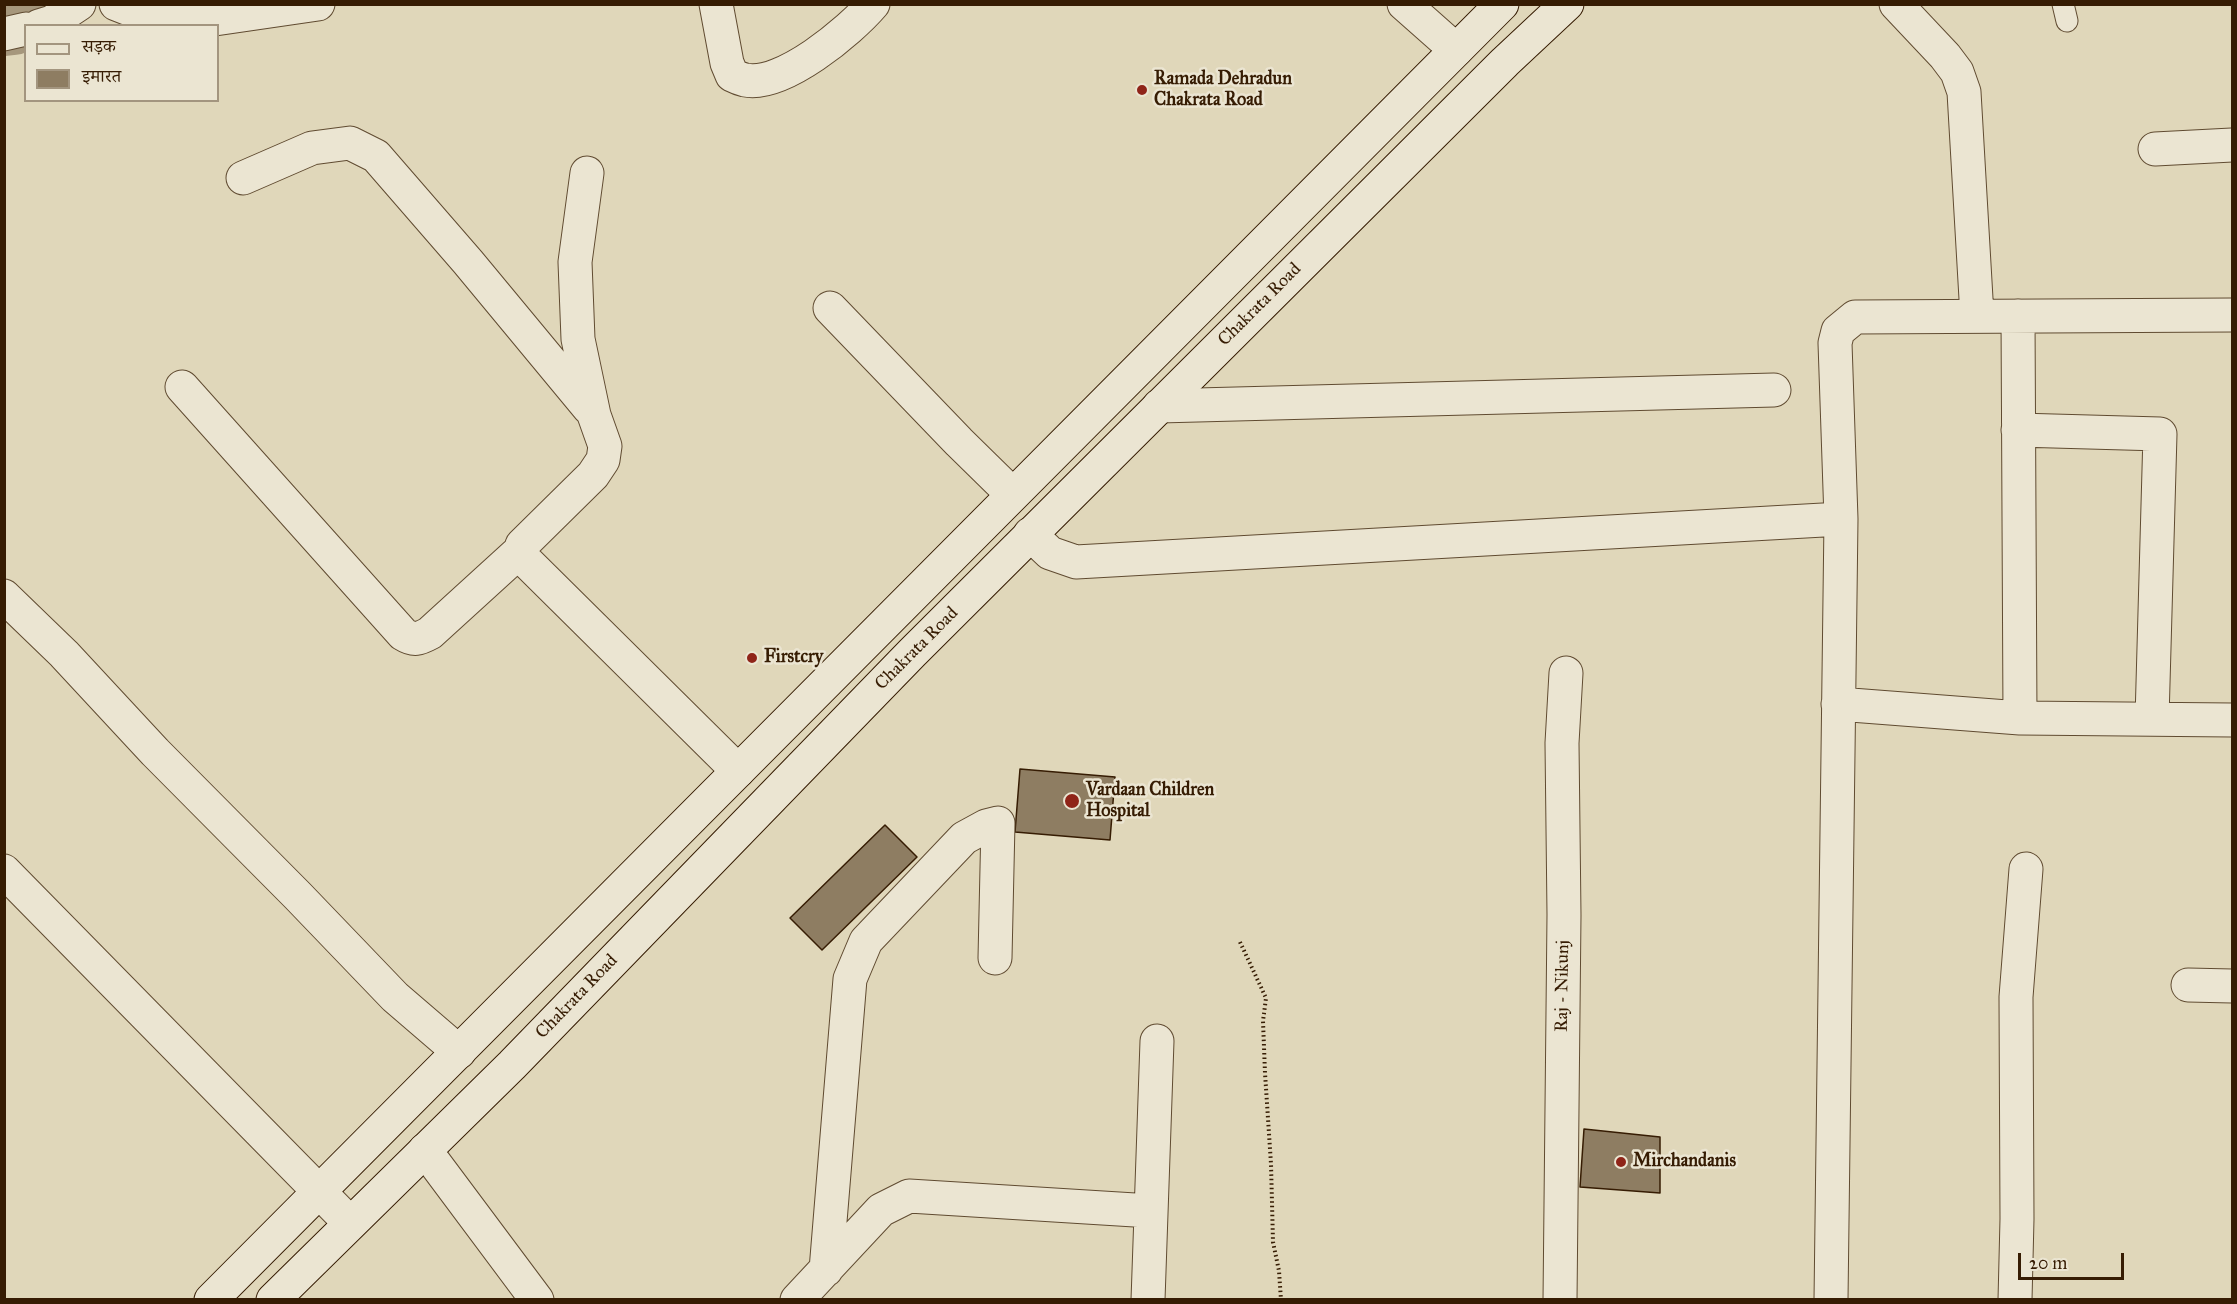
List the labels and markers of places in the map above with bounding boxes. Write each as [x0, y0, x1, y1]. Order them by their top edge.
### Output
place label: Ramada Dehradun Chakrata Road [1154, 69, 1292, 112]
marker: Ramada Dehradun Chakrata Road [1135, 83, 1149, 97]
place label: Firstcry [764, 647, 823, 669]
marker: Firstcry [745, 651, 759, 665]
place label: Vardaan Children Hospital [1086, 780, 1214, 822]
marker: Vardaan Children Hospital [1063, 792, 1081, 810]
place label: Mirchandanis [1633, 1151, 1736, 1173]
marker: Mirchandanis [1614, 1155, 1628, 1169]

